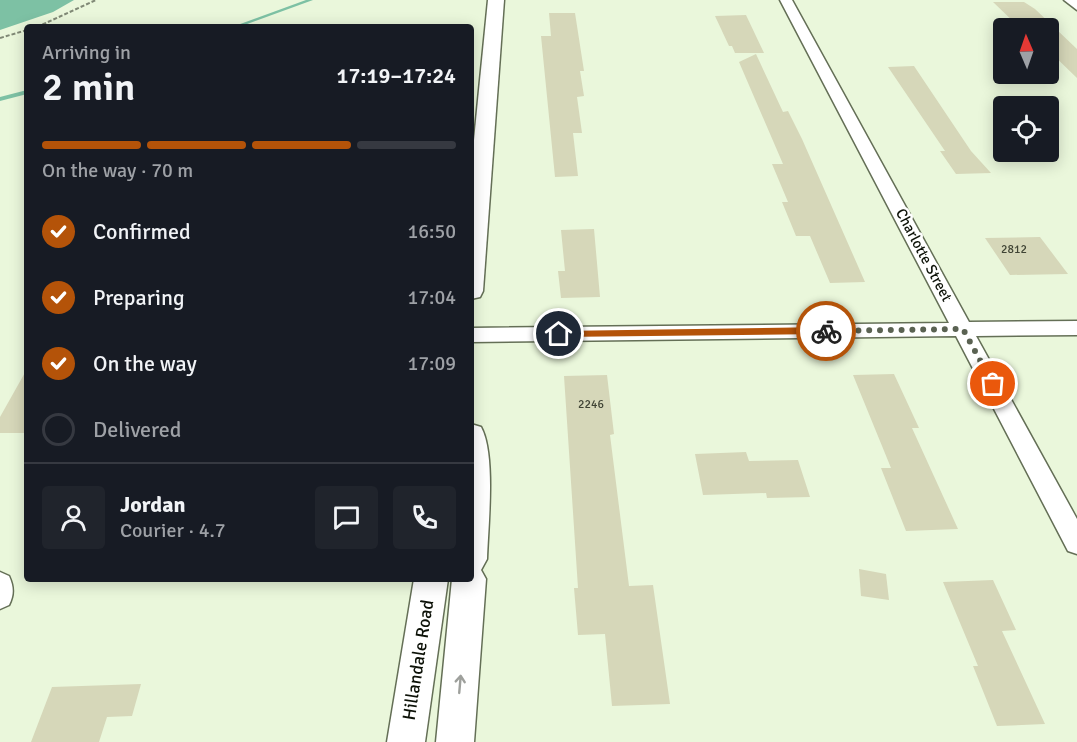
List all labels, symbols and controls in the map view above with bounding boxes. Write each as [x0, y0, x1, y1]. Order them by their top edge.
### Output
north arrow [993, 18, 1059, 84]
map controls [993, 18, 1059, 162]
text: Arriving in [42, 40, 131, 65]
text: 17:19–17:24 [337, 62, 456, 89]
text: 2 min [42, 63, 135, 111]
button: locate [993, 96, 1059, 162]
text: On the way · 70 m [42, 158, 193, 183]
street label: Charlotte Street [892, 206, 956, 304]
icon: check [42, 215, 75, 248]
text: Confirmed [93, 218, 191, 245]
text: 16:50 [407, 219, 456, 244]
house number: 2812 [1001, 242, 1027, 257]
icon: check [42, 281, 75, 314]
text: Preparing [93, 284, 185, 311]
text: 17:04 [407, 285, 456, 310]
courier [796, 301, 856, 361]
pin [533, 308, 584, 359]
icon: bike [810, 315, 843, 348]
icon: home [542, 317, 575, 350]
icon: check [42, 347, 75, 380]
text: On the way [93, 350, 197, 377]
text: 17:09 [407, 351, 456, 376]
pin [967, 358, 1018, 409]
icon: bag [976, 367, 1009, 400]
house number: 2246 [578, 397, 604, 412]
text: Delivered [93, 416, 181, 443]
button: person [42, 486, 105, 549]
button: chat [315, 486, 378, 549]
button: phone [393, 486, 456, 549]
text: Jordan [120, 491, 186, 518]
text: Courier · 4.7 [120, 518, 226, 543]
street label: Hillandale Road [398, 598, 438, 722]
one-way arrow [455, 674, 466, 694]

